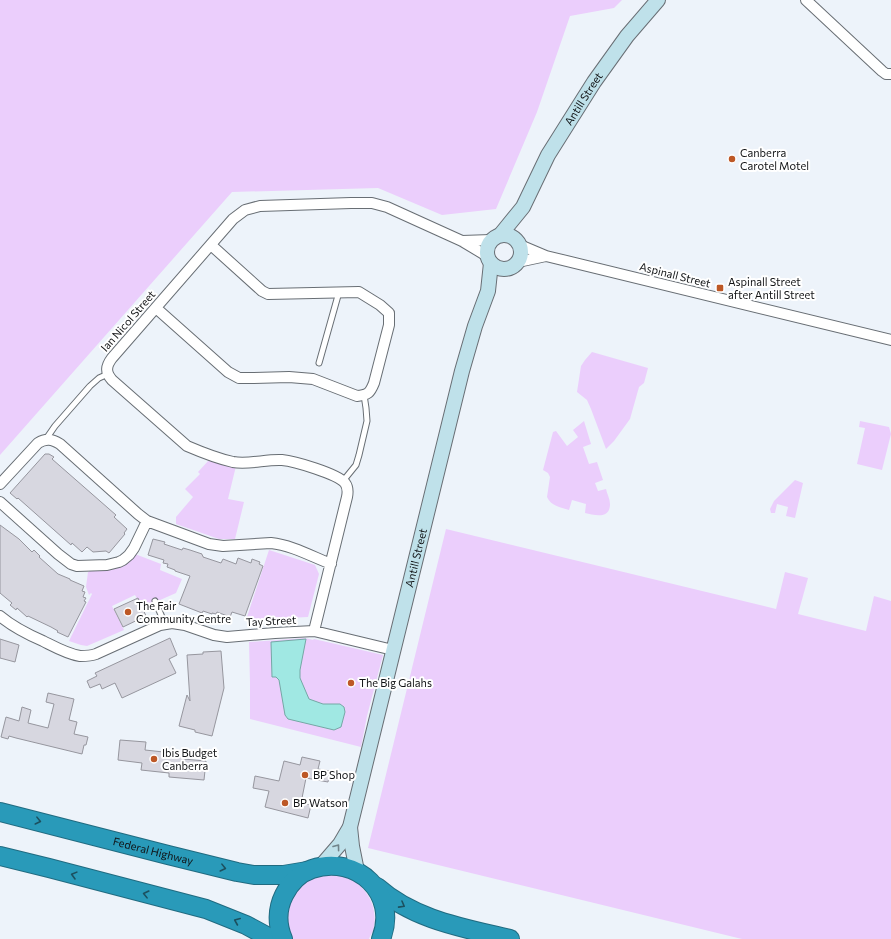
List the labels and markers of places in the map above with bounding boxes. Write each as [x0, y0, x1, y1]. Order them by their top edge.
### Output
place label: Canberra Carotel Motel [740, 146, 809, 172]
marker: Canberra Carotel Motel [727, 154, 737, 164]
place label: Aspinall Street after Antill Street [728, 275, 815, 301]
marker: Aspinall Street after Antill Street [715, 283, 725, 293]
place label: The Fair Community Centre [136, 599, 231, 625]
marker: The Fair Community Centre [123, 607, 133, 617]
place label: The Big Galahs [359, 676, 432, 689]
marker: The Big Galahs [346, 678, 356, 688]
place label: Ibis Budget Canberra [162, 746, 218, 772]
marker: Ibis Budget Canberra [149, 754, 159, 764]
place label: BP Shop [313, 768, 355, 781]
marker: BP Shop [300, 770, 310, 780]
place label: BP Watson [293, 796, 348, 809]
marker: BP Watson [280, 798, 290, 808]

